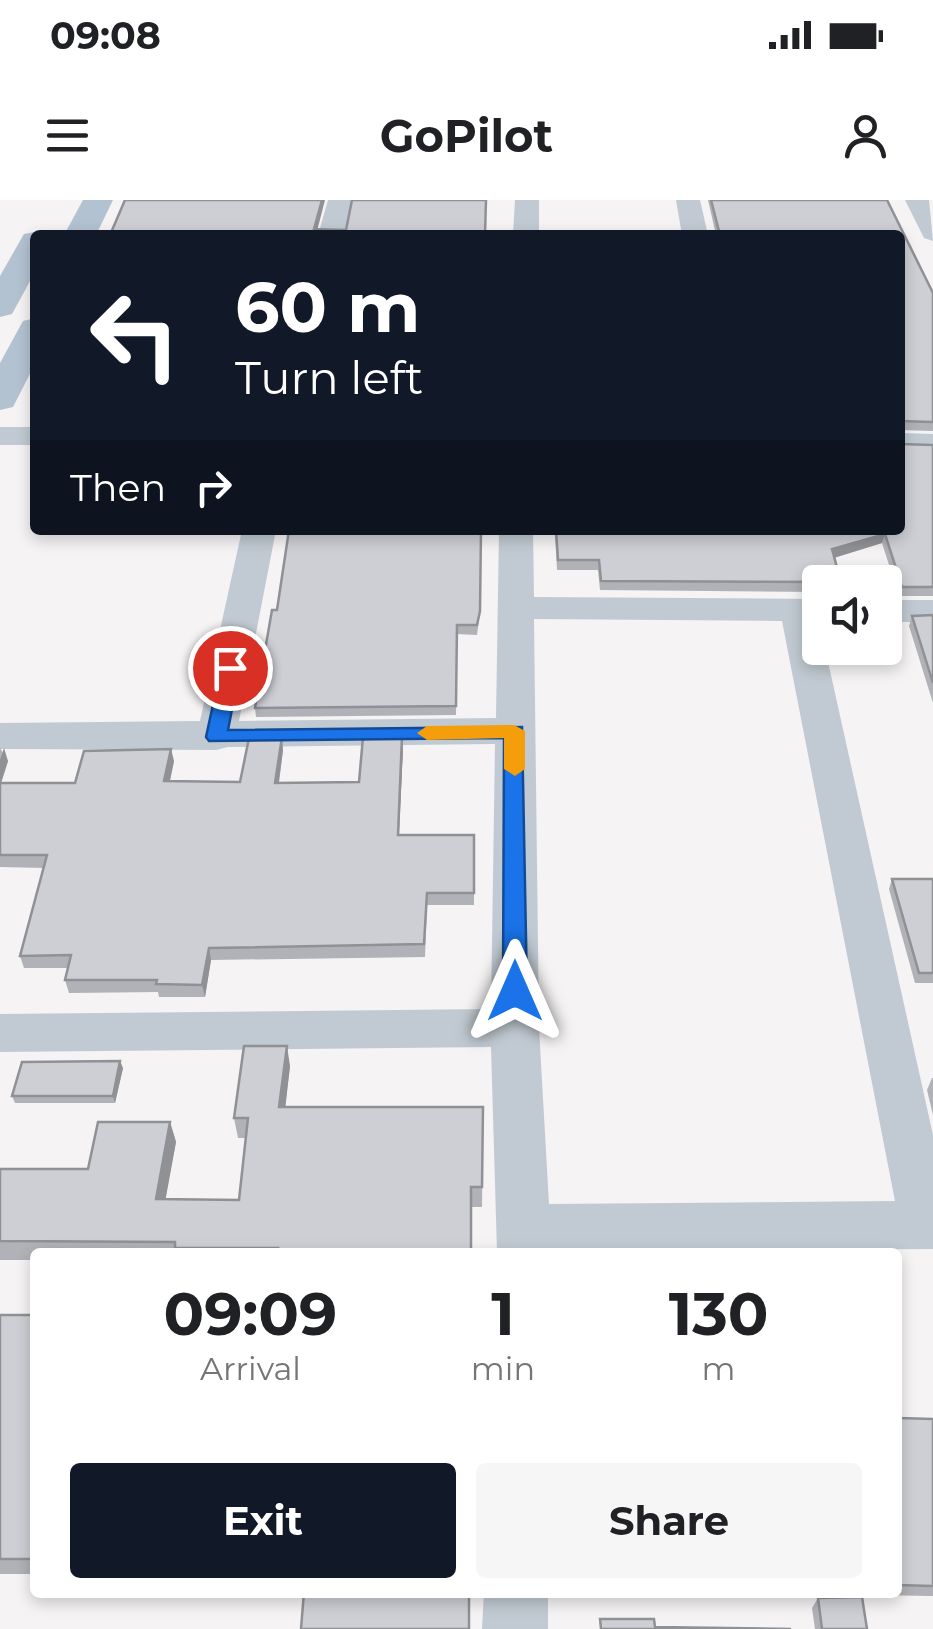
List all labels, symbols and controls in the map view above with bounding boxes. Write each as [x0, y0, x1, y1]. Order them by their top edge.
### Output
text: 09:08 [50, 12, 161, 59]
icon: menu [40, 108, 95, 163]
text: GoPilot [380, 108, 553, 163]
icon: person [838, 108, 893, 163]
text: 60 m [235, 264, 420, 350]
icon: left [70, 270, 200, 400]
text: Turn left [235, 350, 423, 405]
icon: right [186, 460, 241, 515]
text: Then [70, 464, 166, 511]
map controls [802, 565, 902, 665]
button: sound [802, 565, 902, 665]
pin [188, 626, 273, 711]
icon: arrive [203, 641, 258, 696]
position arrow [463, 939, 567, 1043]
text: 09:09 [164, 1277, 337, 1350]
text: 1 [491, 1277, 515, 1350]
text: 130 [669, 1277, 768, 1350]
text: Arrival [200, 1349, 301, 1388]
text: min [471, 1349, 535, 1388]
text: m [702, 1349, 735, 1388]
button: Exit [70, 1463, 456, 1578]
button: Share [476, 1463, 862, 1578]

